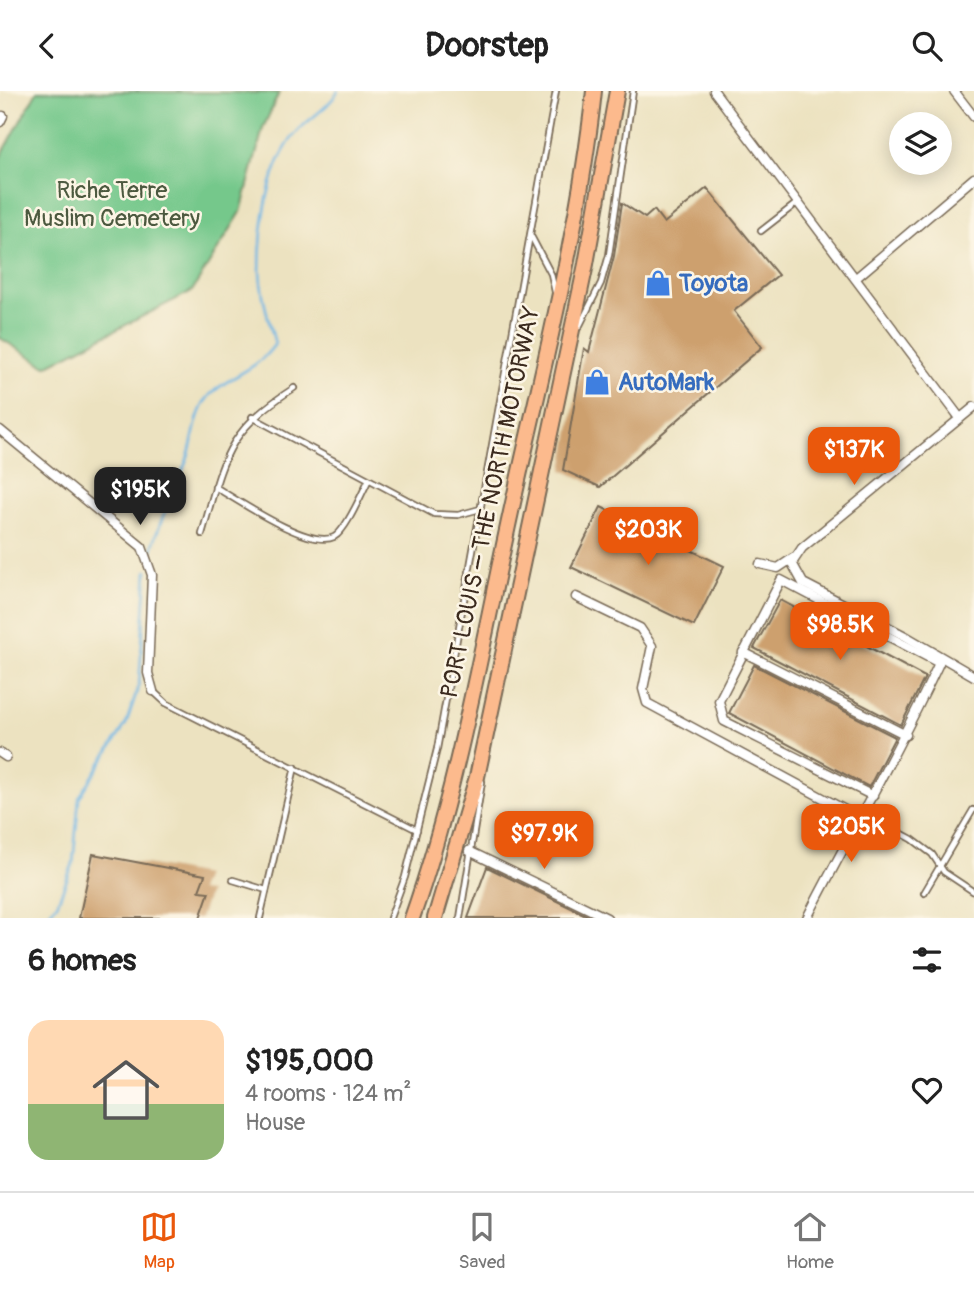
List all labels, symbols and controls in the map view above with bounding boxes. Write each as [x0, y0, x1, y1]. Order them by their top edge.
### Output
text: Doorstep [425, 26, 549, 66]
icon: back [28, 27, 66, 65]
icon: search [908, 27, 946, 65]
map controls [889, 112, 952, 175]
button: layers [889, 112, 952, 175]
park label: Riche Terre Muslim Cemetery [24, 176, 200, 233]
shop icon: Toyota [643, 268, 673, 298]
place label: Toyota [678, 269, 748, 298]
street label: PORT LOUIS – THE NORTH MOTORWAY [435, 304, 546, 701]
shop icon: AutoMark [582, 367, 612, 397]
place label: AutoMark [618, 368, 715, 397]
pin: $137K [805, 427, 903, 487]
text: $137K [824, 435, 884, 464]
pin: $195K [91, 467, 189, 527]
text: $195K [110, 475, 170, 504]
pin: $203K [599, 507, 697, 567]
text: $203K [614, 515, 682, 544]
pin: $98.5K [783, 603, 897, 662]
text: $98.5K [806, 610, 874, 639]
pin: $205K [802, 805, 900, 864]
pin: $97.9K [487, 811, 601, 871]
text: $205K [817, 812, 885, 841]
text: $97.9K [510, 819, 578, 848]
icon: filters [908, 941, 946, 979]
text: 6 homes [28, 942, 136, 979]
text: $195,000 [245, 1042, 374, 1079]
icon: home [84, 1048, 168, 1132]
icon: heart [908, 1071, 946, 1109]
text: 4 rooms · 124 m² [245, 1079, 411, 1108]
text: House [245, 1108, 305, 1137]
tab: Map [140, 1208, 178, 1274]
tab: Saved [458, 1208, 506, 1274]
tab: Home [786, 1208, 834, 1274]

